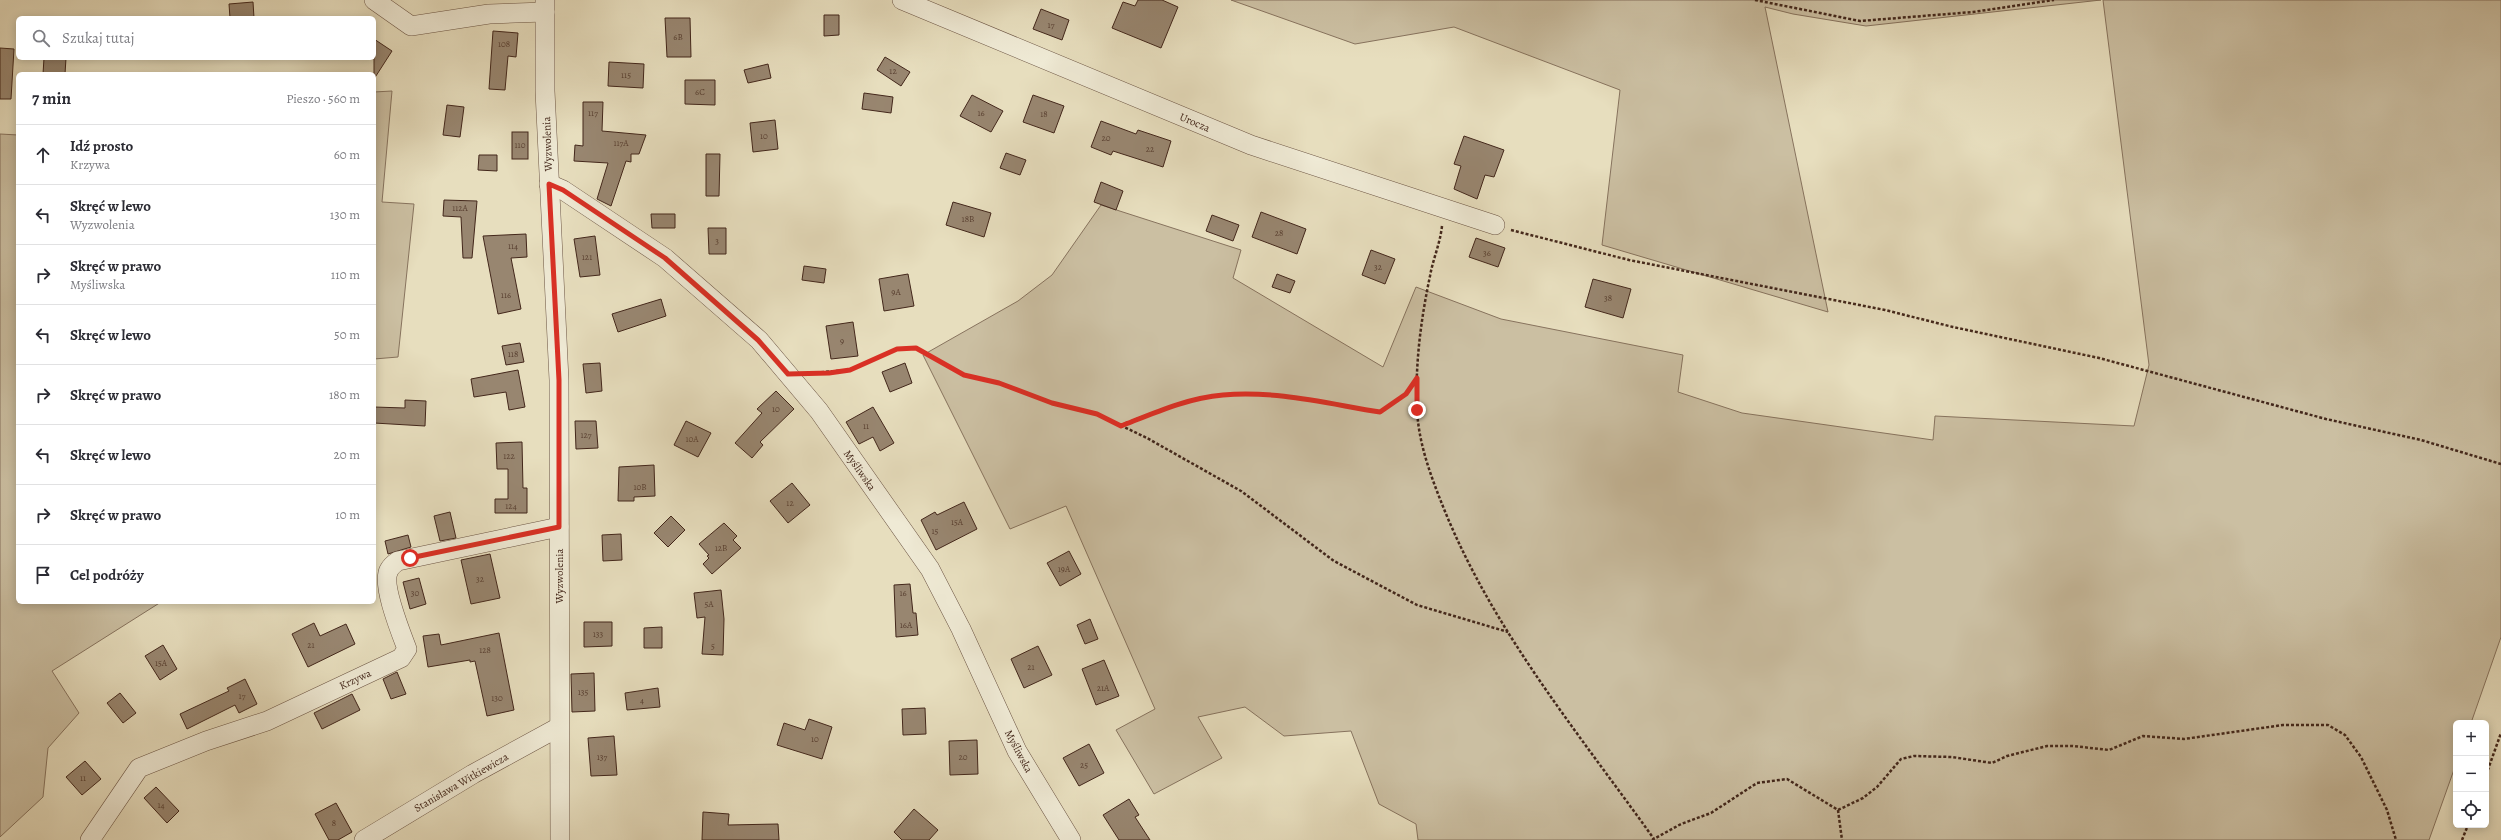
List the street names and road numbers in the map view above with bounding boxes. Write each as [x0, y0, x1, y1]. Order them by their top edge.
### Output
street label: Urocza [1177, 109, 1213, 136]
street label: Wyzwolenia [539, 115, 556, 173]
street label: Myśliwska [840, 447, 880, 494]
street label: Wyzwolenia [552, 548, 567, 604]
street label: Krzywa [337, 665, 374, 693]
street label: Myśliwska [1001, 727, 1037, 776]
street label: Stanisława Witkiewicza [411, 749, 512, 816]

